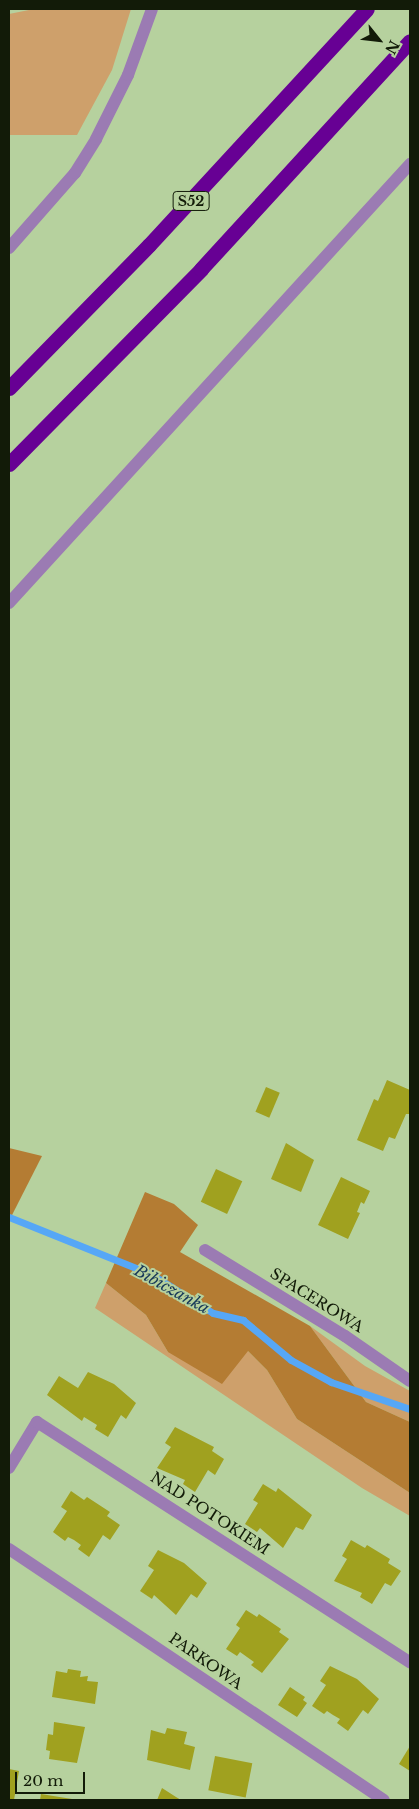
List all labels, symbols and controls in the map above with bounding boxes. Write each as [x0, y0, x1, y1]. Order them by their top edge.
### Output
north arrow [354, 15, 404, 65]
text: N [381, 37, 403, 57]
road number: S52 [172, 190, 210, 212]
water label: Bibiczanka [131, 1261, 213, 1317]
street label: SPACEROWA [267, 1264, 367, 1336]
street label: NAD POTOKIEM [147, 1468, 273, 1558]
street label: PARKOWA [166, 1629, 246, 1693]
scale bar [18, 1762, 88, 1794]
text: 20 m [23, 1771, 63, 1790]

